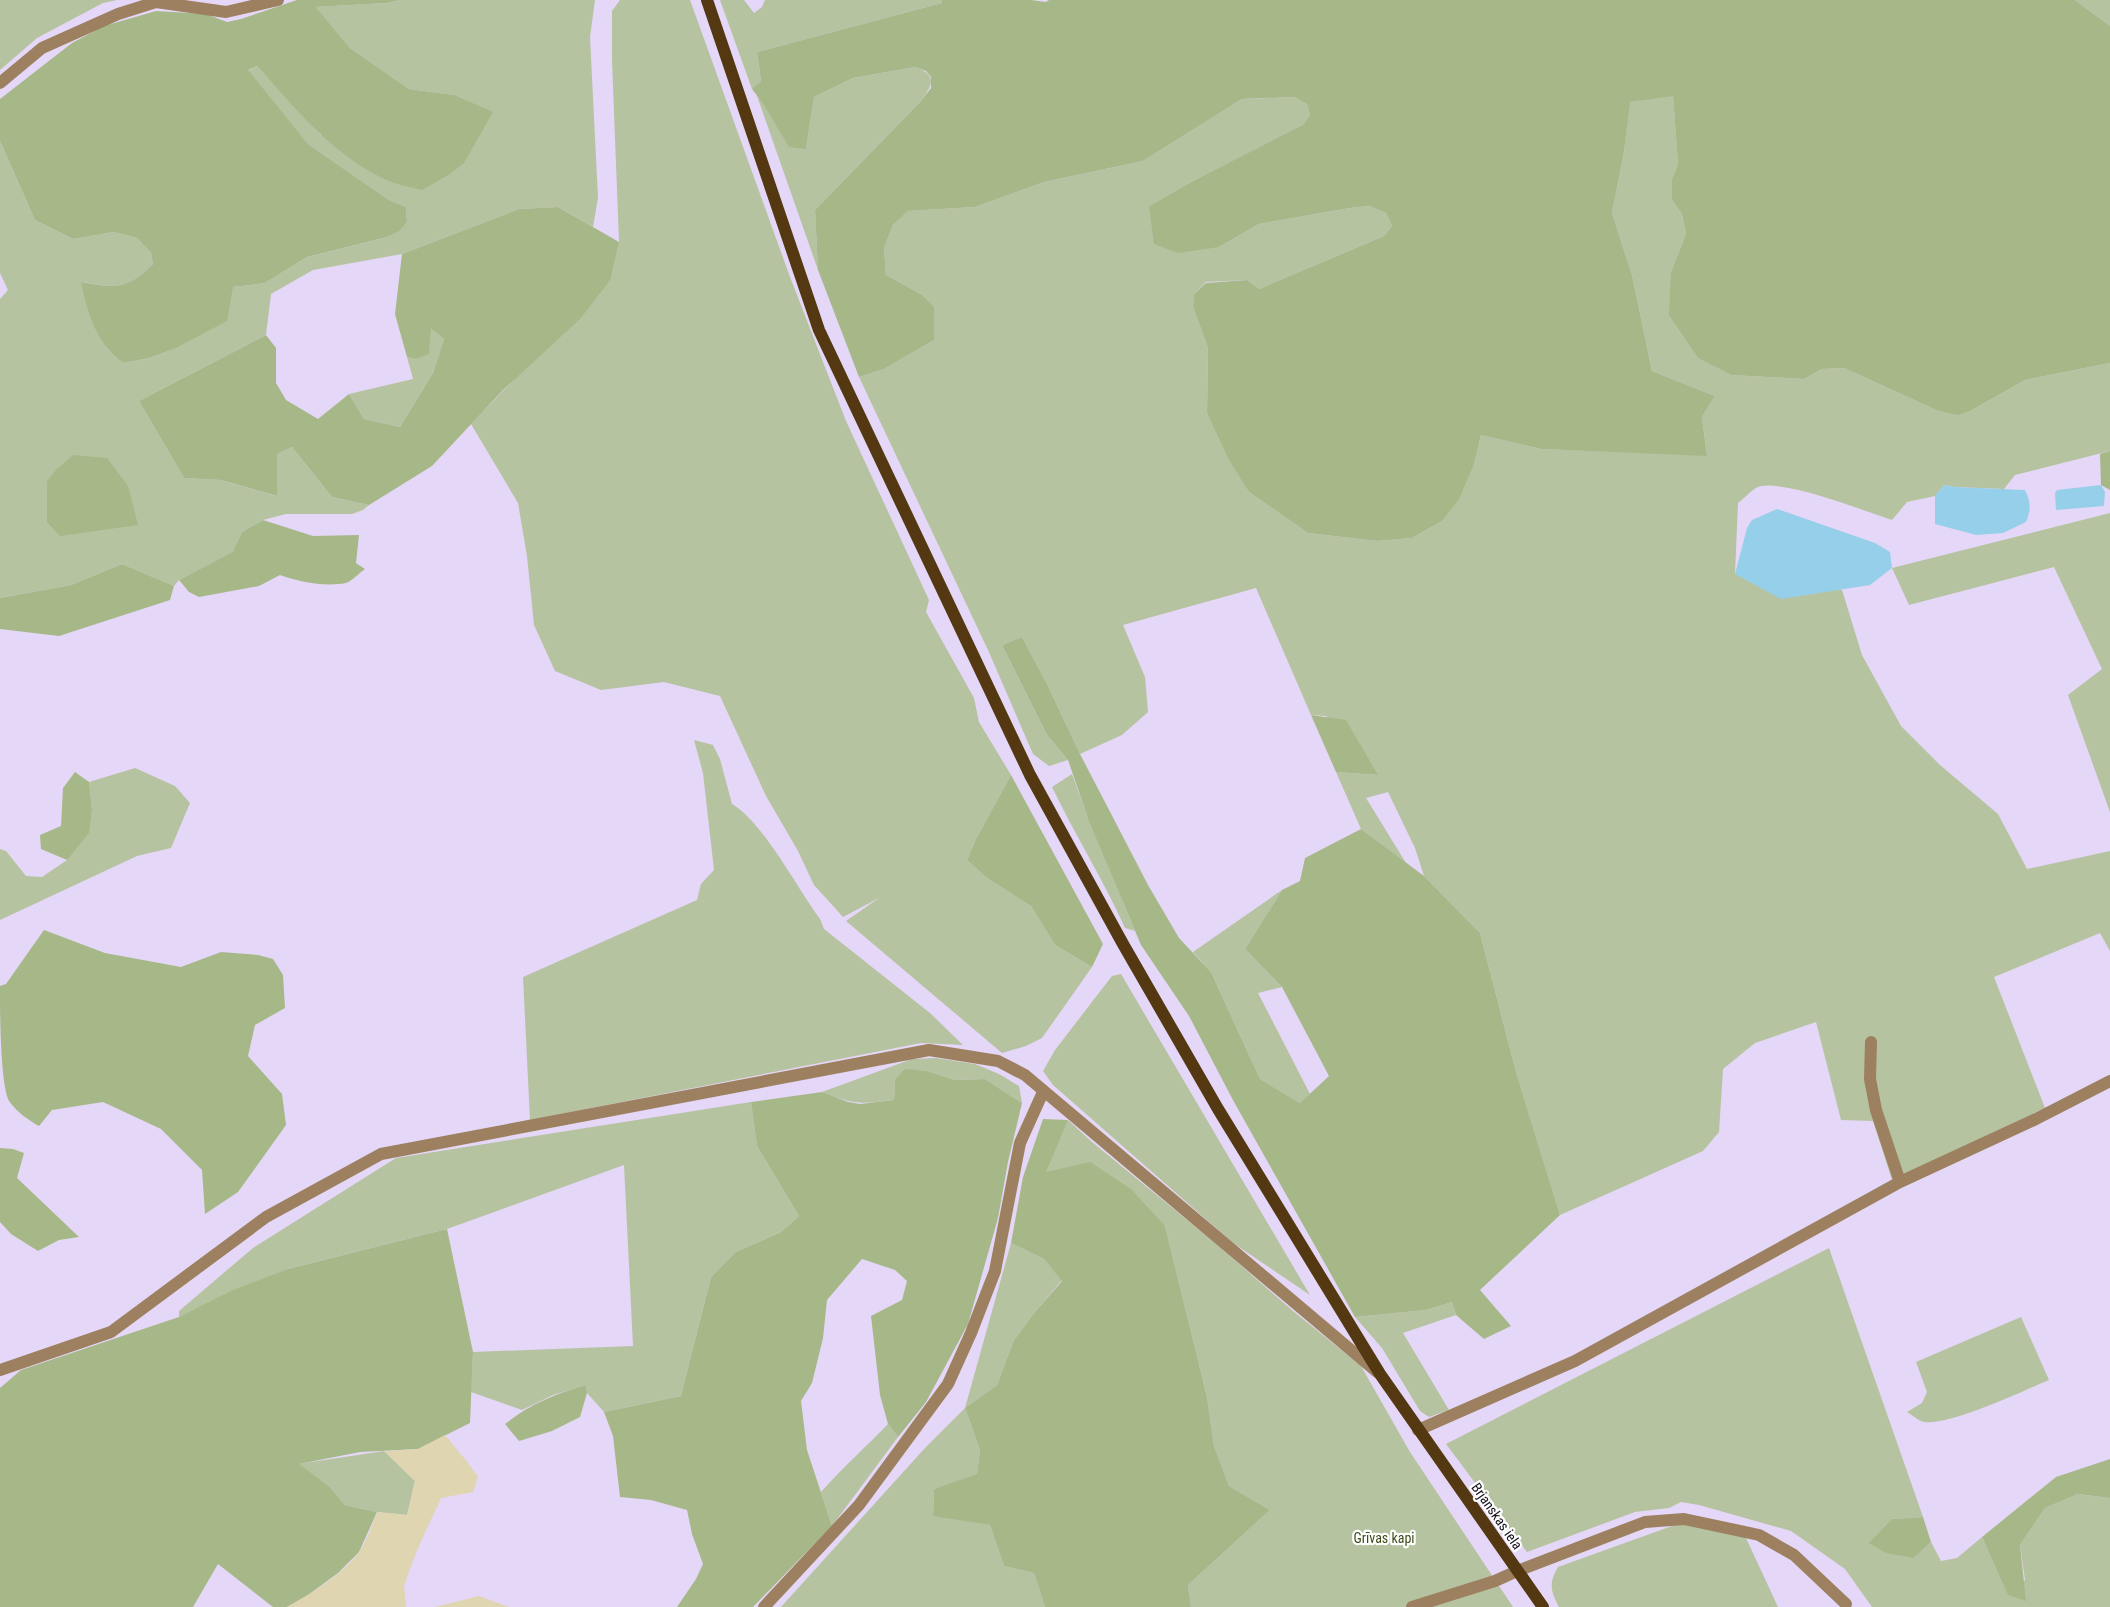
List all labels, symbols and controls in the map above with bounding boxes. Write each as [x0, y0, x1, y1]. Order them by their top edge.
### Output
street label: Brjanskas iela [1468, 1480, 1526, 1552]
park label: Grīvas kapi [1353, 1530, 1415, 1546]

